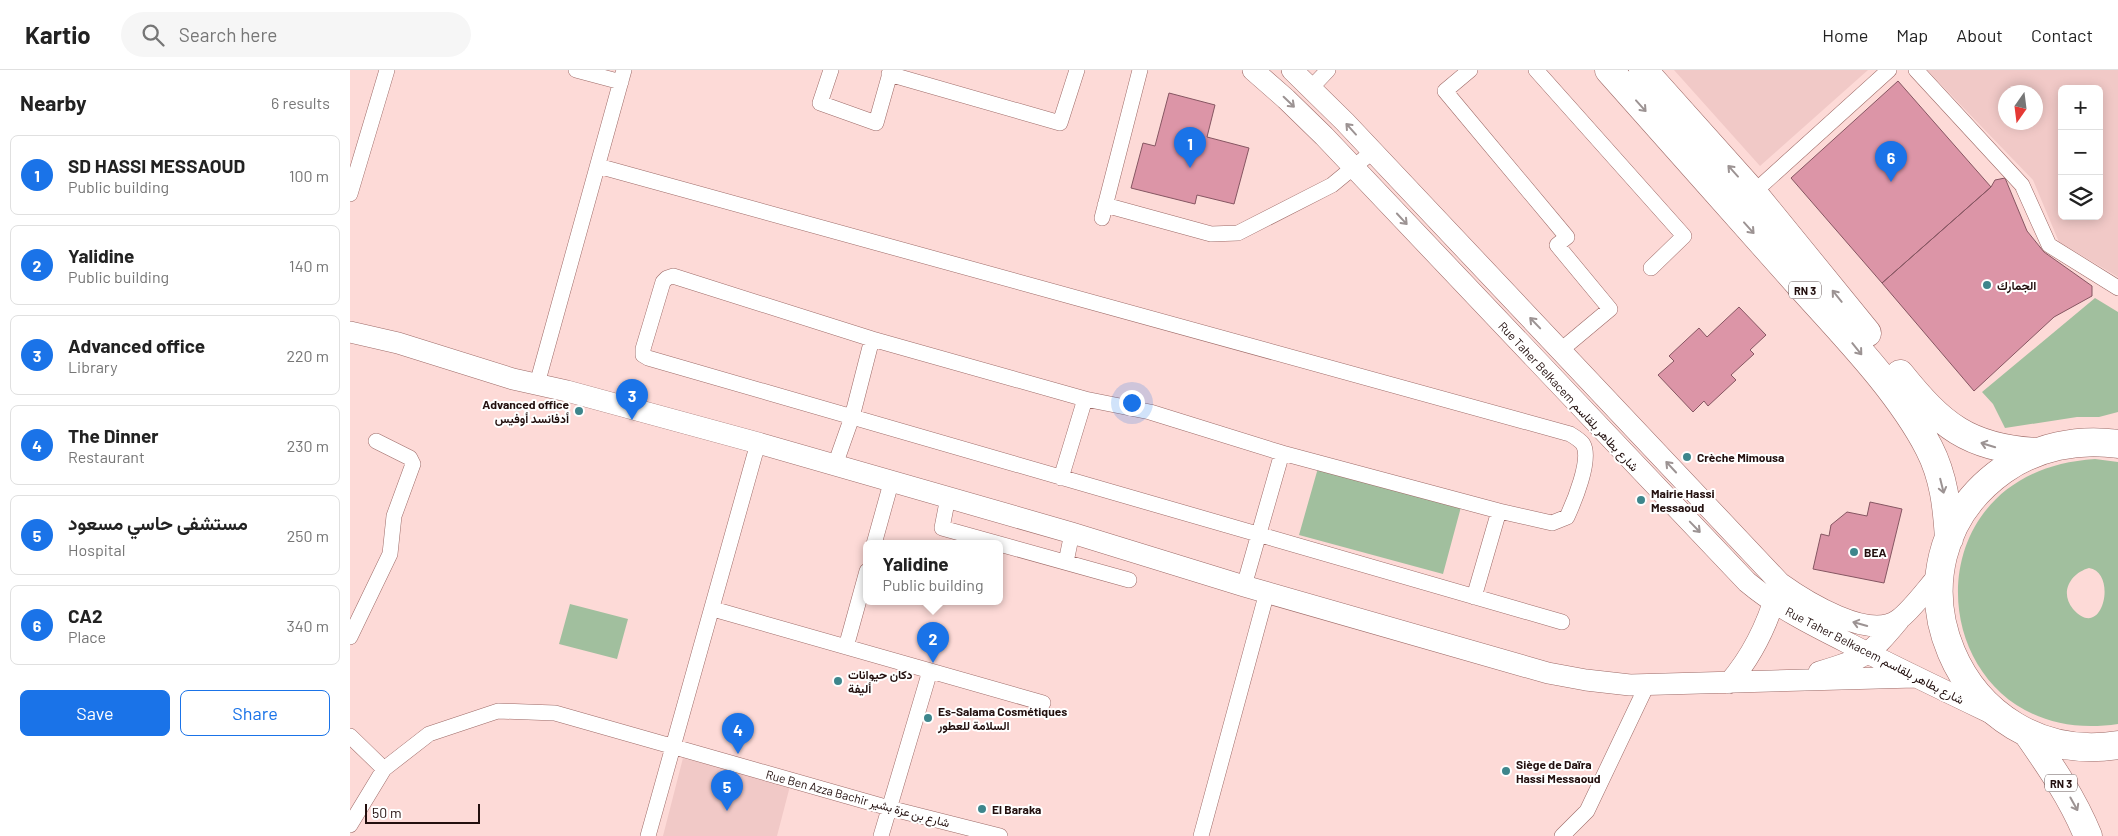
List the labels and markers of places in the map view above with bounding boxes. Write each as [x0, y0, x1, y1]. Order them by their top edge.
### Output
pin: 1 [1174, 127, 1206, 168]
pin: 6 [1875, 141, 1907, 182]
place label: الجمارك [1997, 278, 2036, 294]
marker: الجمارك [1981, 279, 1993, 291]
pin: 3 [616, 379, 648, 420]
place label: Advanced office أدفانسد أوفيس [482, 397, 569, 427]
marker: Advanced office أدفانسد أوفيس [573, 405, 585, 417]
place label: Crèche Mimousa [1697, 450, 1784, 464]
marker: Crèche Mimousa [1681, 451, 1693, 463]
place label: Mairie Hassi Messaoud [1651, 486, 1714, 514]
marker: Mairie Hassi Messaoud [1635, 494, 1647, 506]
place label: BEA [1864, 545, 1887, 559]
marker: BEA [1848, 546, 1860, 558]
pin: 2 [917, 622, 949, 663]
place label: دكان حيوانات أليفة [848, 667, 913, 696]
marker: دكان حيوانات أليفة [832, 675, 844, 687]
place label: Es-Salama Cosmétiques السلامة للعطور [937, 704, 1067, 734]
marker: Es-Salama Cosmétiques السلامة للعطور [922, 712, 934, 724]
pin: 4 [722, 713, 754, 754]
place label: Siège de Daïra Hassi Messaoud [1516, 757, 1601, 785]
marker: Siège de Daïra Hassi Messaoud [1500, 765, 1512, 777]
pin: 5 [711, 770, 743, 811]
place label: El Baraka [992, 802, 1041, 816]
marker: El Baraka [976, 803, 988, 815]

